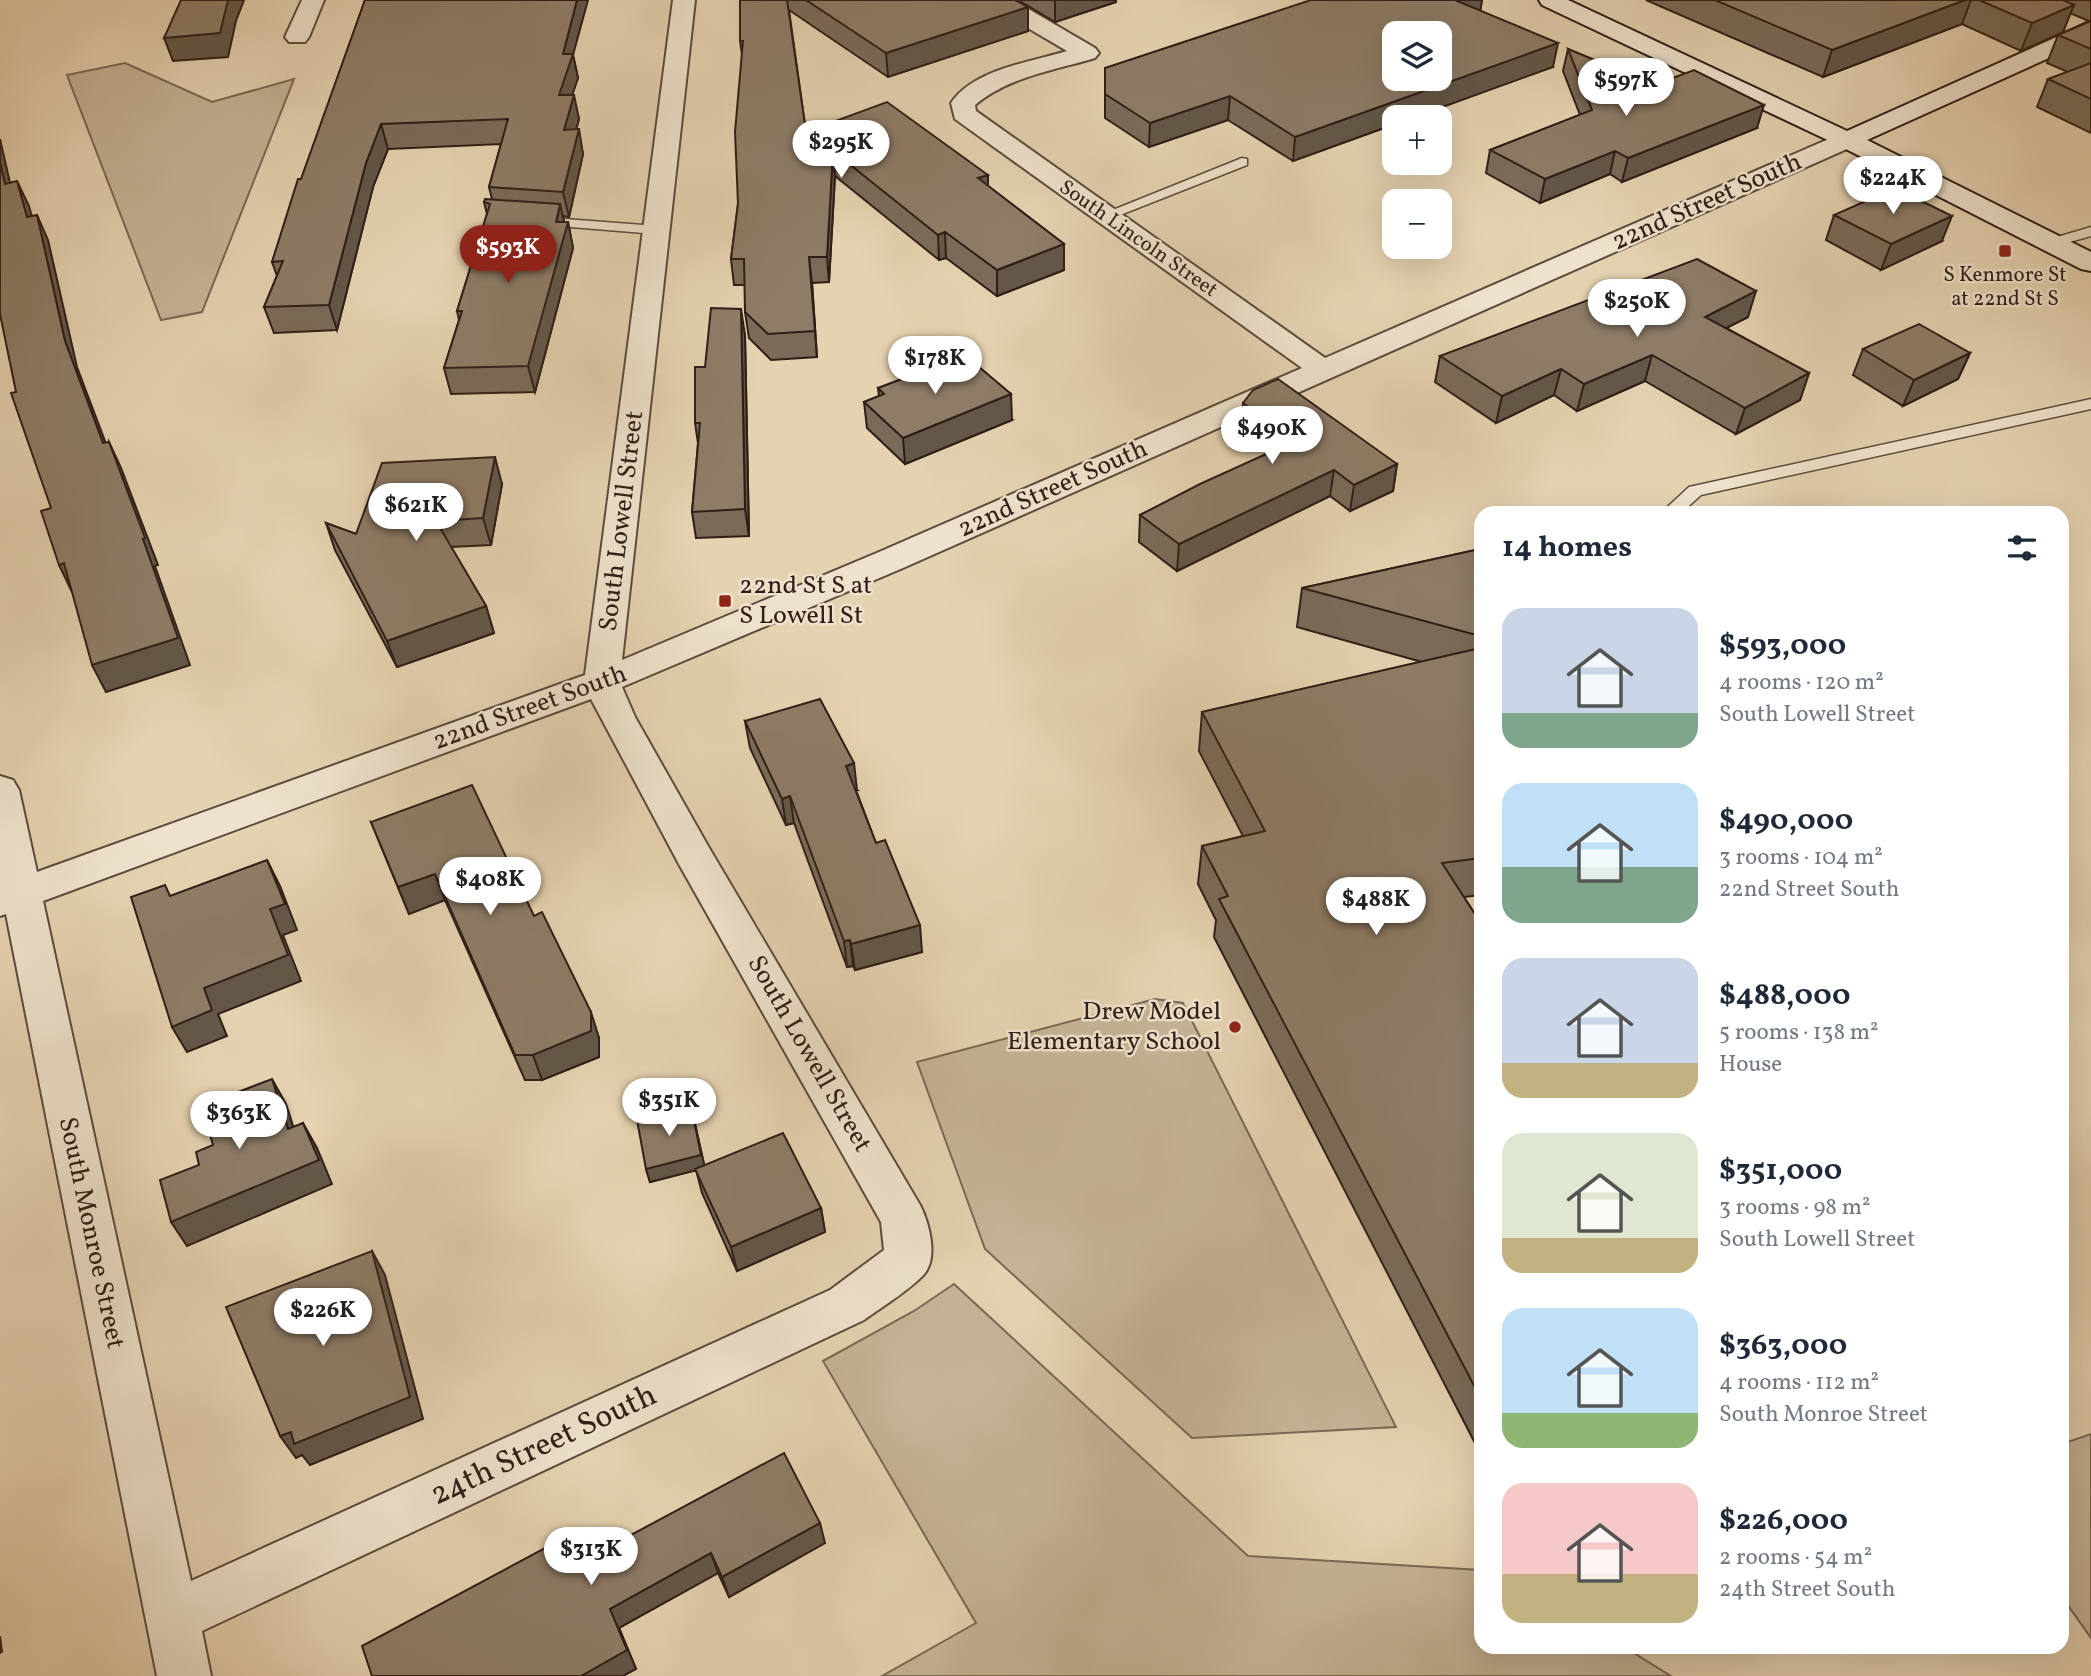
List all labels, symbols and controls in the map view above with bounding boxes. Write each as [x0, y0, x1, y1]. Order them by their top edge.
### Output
map controls [1382, 21, 1452, 259]
button: layers [1382, 21, 1452, 91]
pin: $597K [1577, 58, 1675, 118]
text: $597K [1594, 65, 1658, 97]
button: + [1382, 105, 1452, 175]
pin: $295K [792, 120, 890, 180]
text: $295K [809, 127, 874, 159]
street label: 22nd Street South [1606, 144, 1808, 260]
pin: $224K [1844, 156, 1942, 216]
text: $224K [1859, 163, 1927, 195]
street label: South Lincoln Street [1053, 173, 1223, 305]
button: − [1382, 189, 1452, 259]
pin: $593K [459, 226, 557, 285]
text: $593K [476, 232, 540, 264]
marker: S Kenmore St at 22nd St S [1997, 243, 2013, 259]
place label: S Kenmore St at 22nd St S [1943, 261, 2067, 314]
pin: $250K [1588, 280, 1686, 339]
text: $250K [1604, 286, 1670, 318]
pin: $178K [886, 336, 984, 396]
text: $178K [904, 343, 966, 375]
pin: $490K [1223, 406, 1321, 466]
street label: South Lowell Street [591, 409, 653, 633]
text: $490K [1237, 413, 1307, 445]
street label: 22nd Street South [952, 431, 1154, 547]
pin: $621K [367, 484, 465, 543]
text: $621K [384, 490, 448, 522]
text: 14 homes [1502, 527, 1632, 569]
icon: filters [2003, 529, 2041, 567]
place label: 22nd St S at S Lowell St [739, 568, 872, 634]
marker: 22nd St S at S Lowell St [717, 593, 733, 609]
text: $593,000 [1719, 625, 1846, 667]
icon: home [1558, 636, 1642, 720]
street label: 22nd Street South [428, 656, 632, 760]
text: 4 rooms · 120 m² [1719, 667, 1884, 699]
text: South Lowell Street [1719, 699, 1915, 731]
text: $490,000 [1719, 800, 1853, 842]
icon: home [1558, 811, 1642, 895]
text: 3 rooms · 104 m² [1719, 842, 1883, 874]
pin: $408K [441, 858, 539, 917]
text: $408K [455, 864, 525, 896]
text: 22nd Street South [1719, 874, 1900, 906]
pin: $488K [1327, 878, 1425, 937]
text: $488K [1342, 884, 1410, 916]
street label: South Lowell Street [738, 949, 880, 1159]
text: $488,000 [1719, 975, 1851, 1017]
icon: home [1558, 986, 1642, 1070]
place label: Drew Model Elementary School [1007, 994, 1221, 1060]
text: 5 rooms · 138 m² [1719, 1017, 1879, 1049]
marker: Drew Model Elementary School [1227, 1019, 1243, 1035]
text: House [1719, 1049, 1782, 1081]
pin: $351K [620, 1078, 718, 1138]
text: $351K [638, 1085, 700, 1117]
pin: $363K [190, 1092, 288, 1151]
text: $363K [206, 1098, 272, 1130]
street label: South Monroe Street [49, 1114, 133, 1352]
text: $351,000 [1719, 1150, 1842, 1192]
icon: home [1558, 1161, 1642, 1245]
text: 3 rooms · 98 m² [1719, 1192, 1871, 1224]
text: South Lowell Street [1719, 1224, 1915, 1256]
pin: $226K [274, 1288, 372, 1348]
text: $226K [290, 1295, 356, 1327]
text: $363,000 [1719, 1325, 1847, 1367]
icon: home [1558, 1336, 1642, 1420]
text: 4 rooms · 112 m² [1719, 1367, 1879, 1399]
street label: 24th Street South [424, 1374, 664, 1518]
text: South Monroe Street [1719, 1399, 1928, 1431]
text: $226,000 [1719, 1500, 1848, 1542]
icon: home [1558, 1511, 1642, 1595]
pin: $313K [542, 1528, 640, 1587]
text: $313K [560, 1534, 622, 1566]
text: 2 rooms · 54 m² [1719, 1542, 1872, 1574]
text: 24th Street South [1719, 1574, 1895, 1606]

